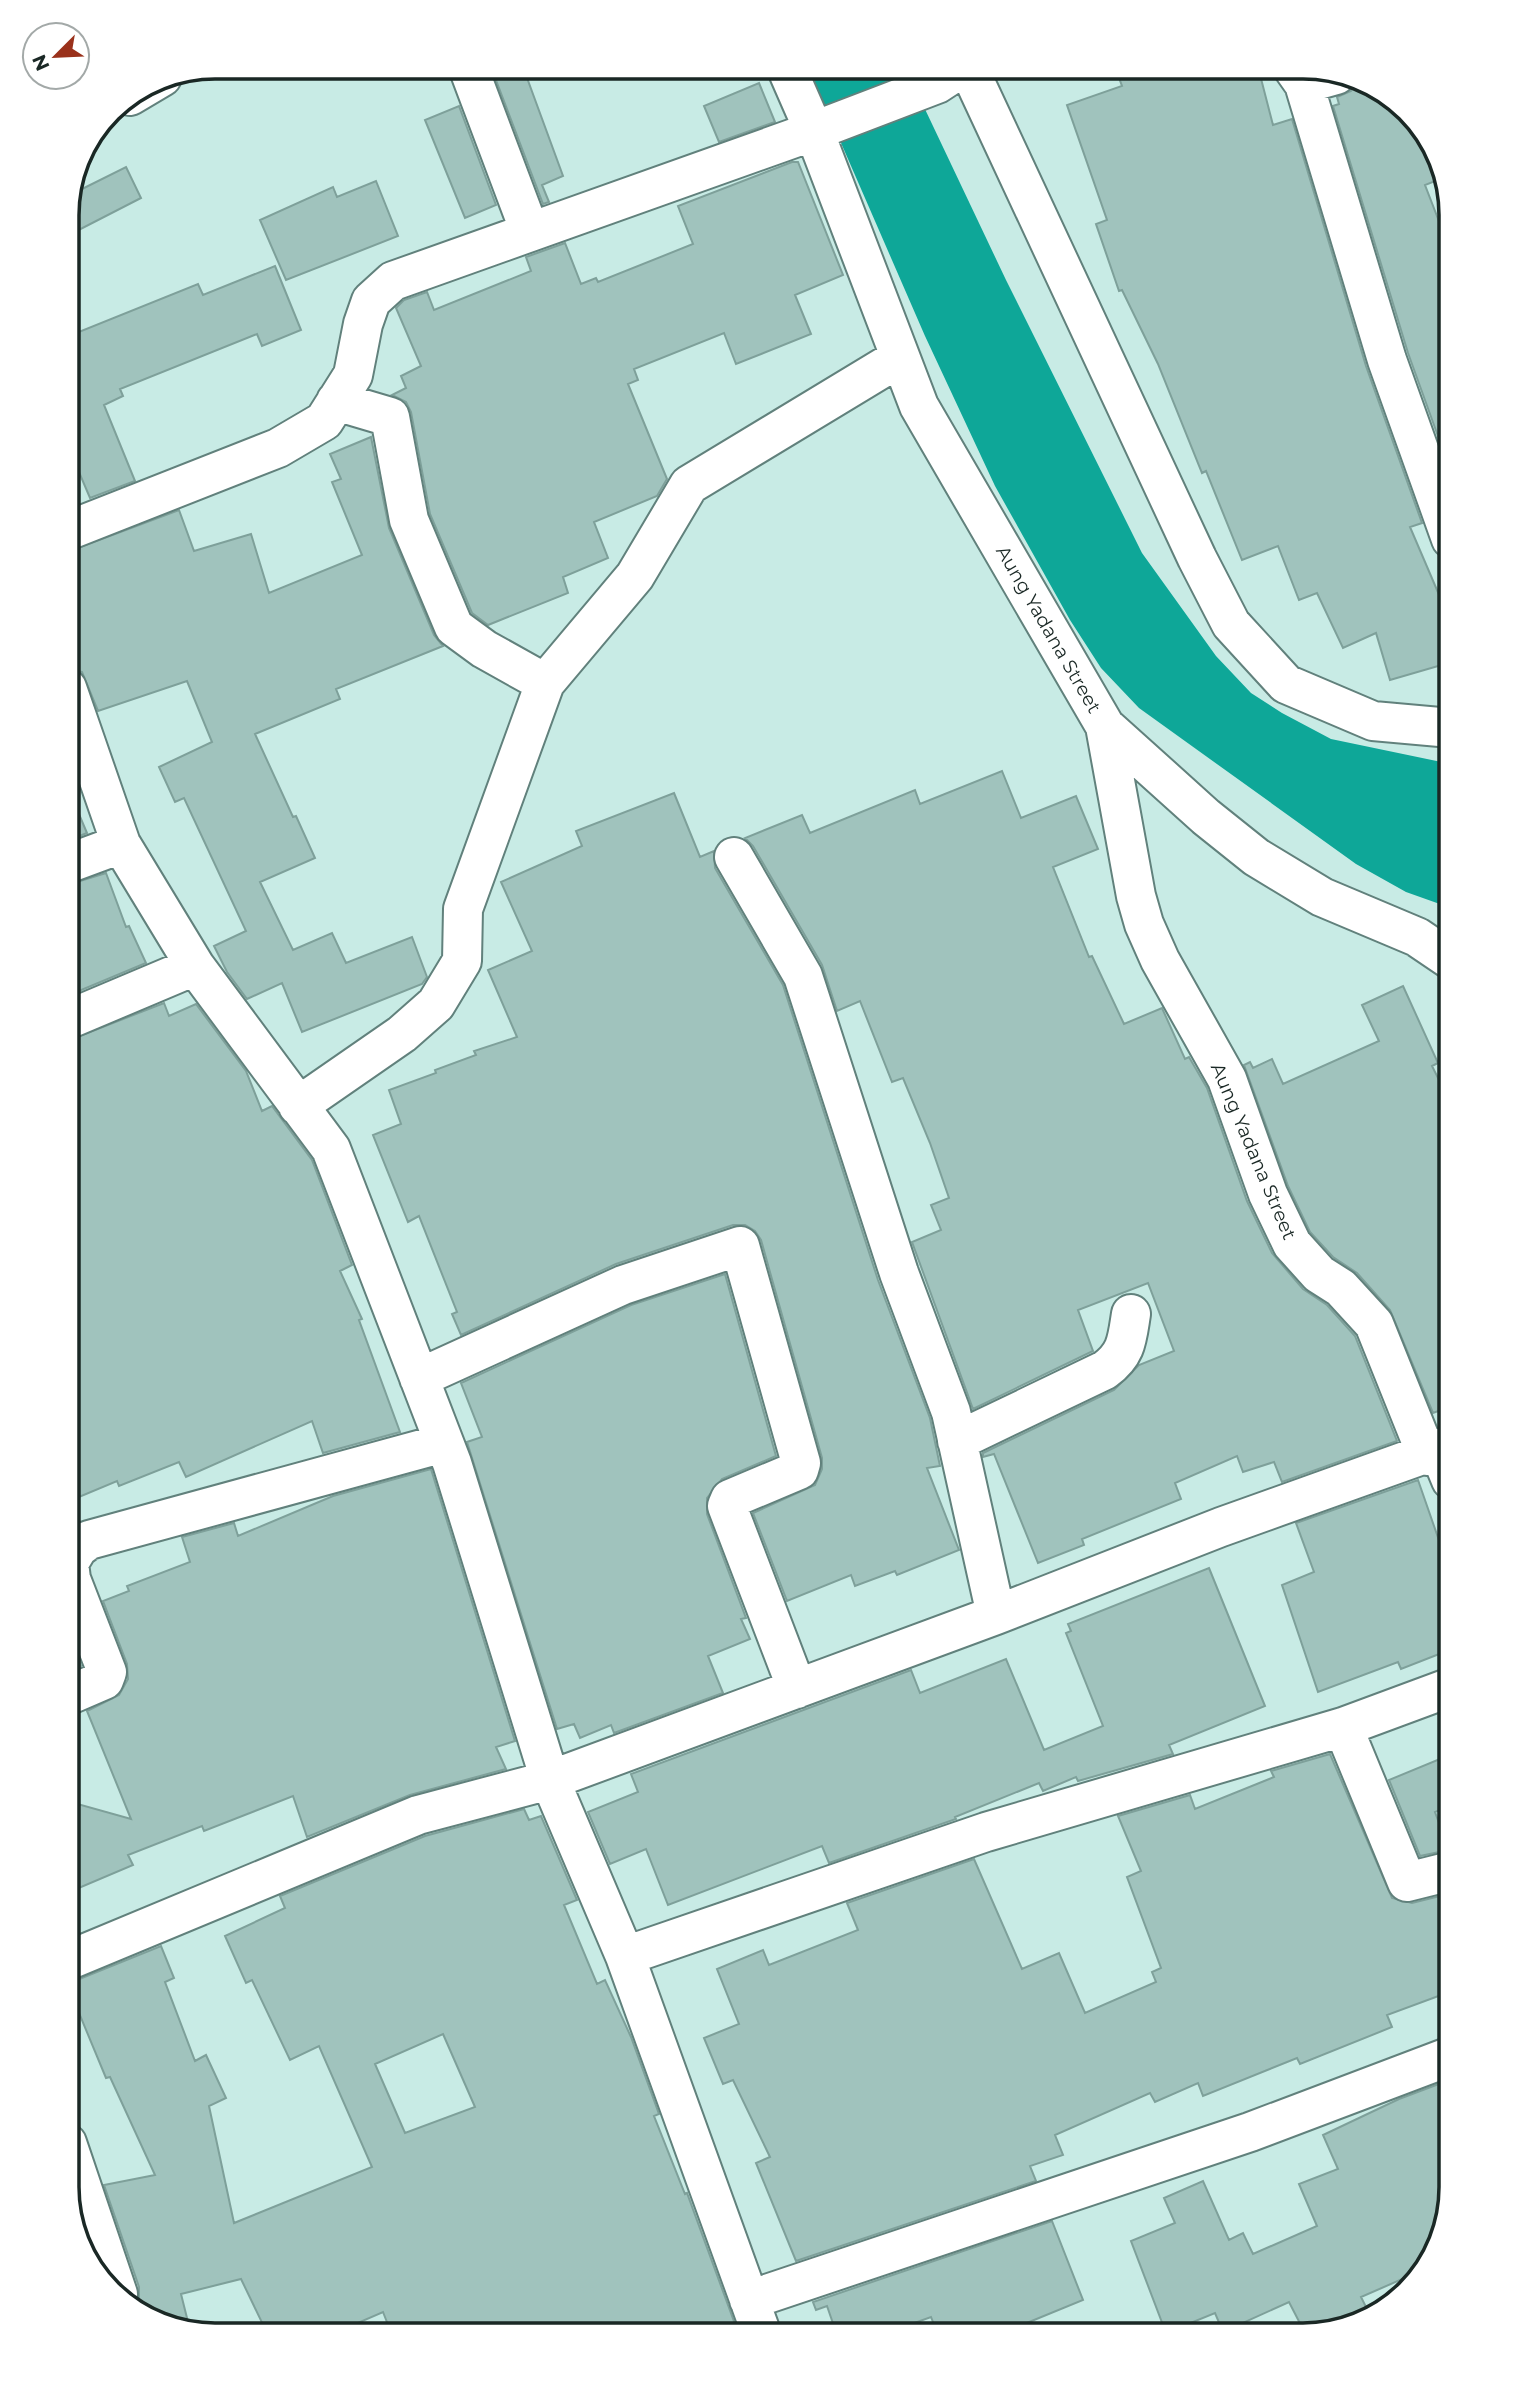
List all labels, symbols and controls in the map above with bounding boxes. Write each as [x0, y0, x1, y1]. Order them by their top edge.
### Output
north arrow [21, 21, 91, 91]
text: N [27, 51, 55, 74]
street label: Aung Yadana Street [991, 541, 1106, 717]
street label: Aung Yadana Street [1206, 1059, 1301, 1243]

